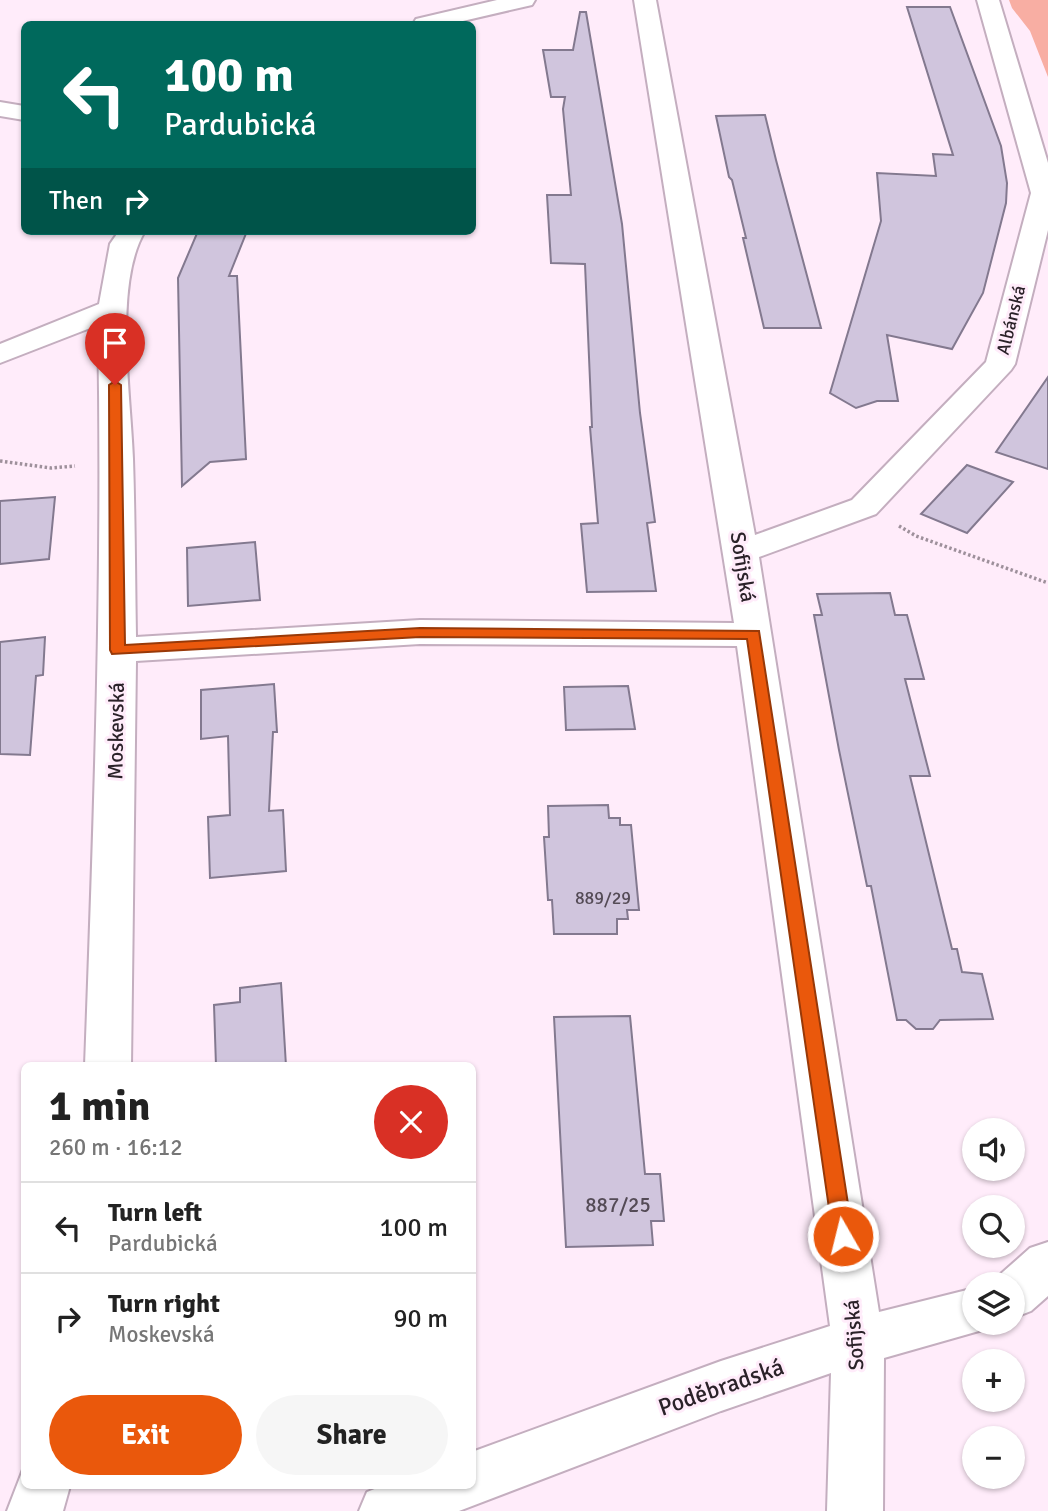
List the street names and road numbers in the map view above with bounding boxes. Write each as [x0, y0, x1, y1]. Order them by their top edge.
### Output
street label: Albánská [992, 283, 1030, 357]
street label: Sofijská [725, 530, 761, 604]
street label: Moskevská [102, 682, 130, 780]
street label: Sofijská [839, 1299, 869, 1371]
street label: Poděbradská [654, 1351, 788, 1423]

